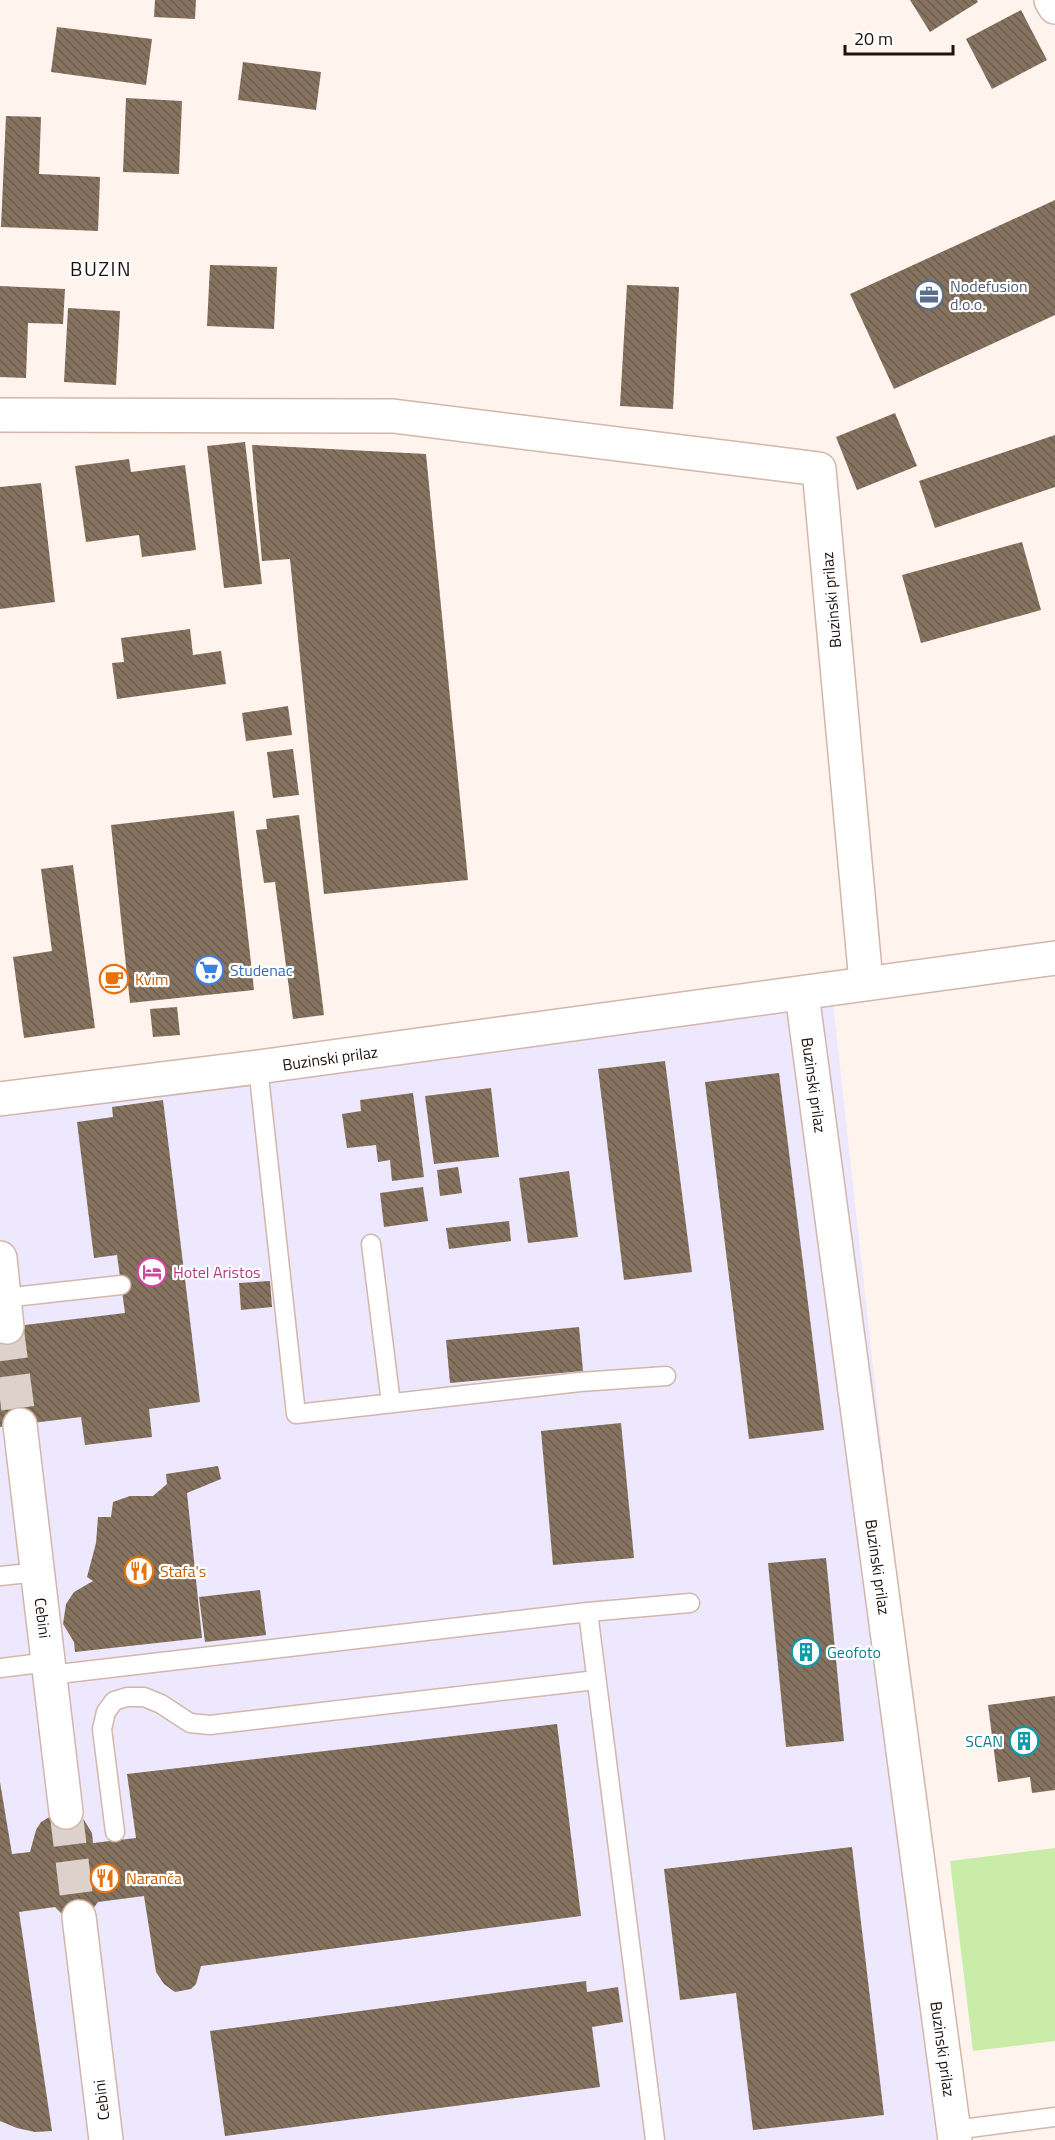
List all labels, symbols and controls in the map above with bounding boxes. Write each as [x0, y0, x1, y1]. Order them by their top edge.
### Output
scale bar [845, 18, 953, 56]
text: 20 m [854, 25, 893, 52]
district label: BUZIN [70, 253, 132, 284]
place label: Nodefusion d.o.o. [950, 274, 1028, 316]
office icon: Nodefusion d.o.o. [913, 279, 945, 311]
street label: Buzinski prilaz [815, 551, 847, 649]
supermarket icon: Studenac [193, 954, 225, 986]
place label: Studenac [230, 958, 293, 982]
cafe icon: Kvim [98, 963, 130, 995]
place label: Kvim [135, 967, 168, 991]
street label: Buzinski prilaz [795, 1036, 833, 1134]
street label: Buzinski prilaz [281, 1039, 379, 1077]
hotel icon: Hotel Aristos [136, 1256, 168, 1288]
place label: Hotel Aristos [173, 1260, 261, 1284]
street label: Buzinski prilaz [859, 1518, 897, 1616]
restaurant icon: Stafa's [123, 1555, 155, 1587]
place label: Stafa's [160, 1559, 206, 1583]
street label: Cebini [29, 1596, 57, 1640]
building icon: Geofoto [790, 1636, 822, 1668]
place label: Geofoto [827, 1640, 881, 1664]
building icon: SCAN [1008, 1725, 1040, 1757]
place label: SCAN [965, 1729, 1003, 1753]
restaurant icon: Naranča [89, 1862, 121, 1894]
place label: Naranča [126, 1866, 182, 1890]
street label: Buzinski prilaz [924, 2000, 962, 2098]
street label: Cebini [87, 2078, 115, 2122]

